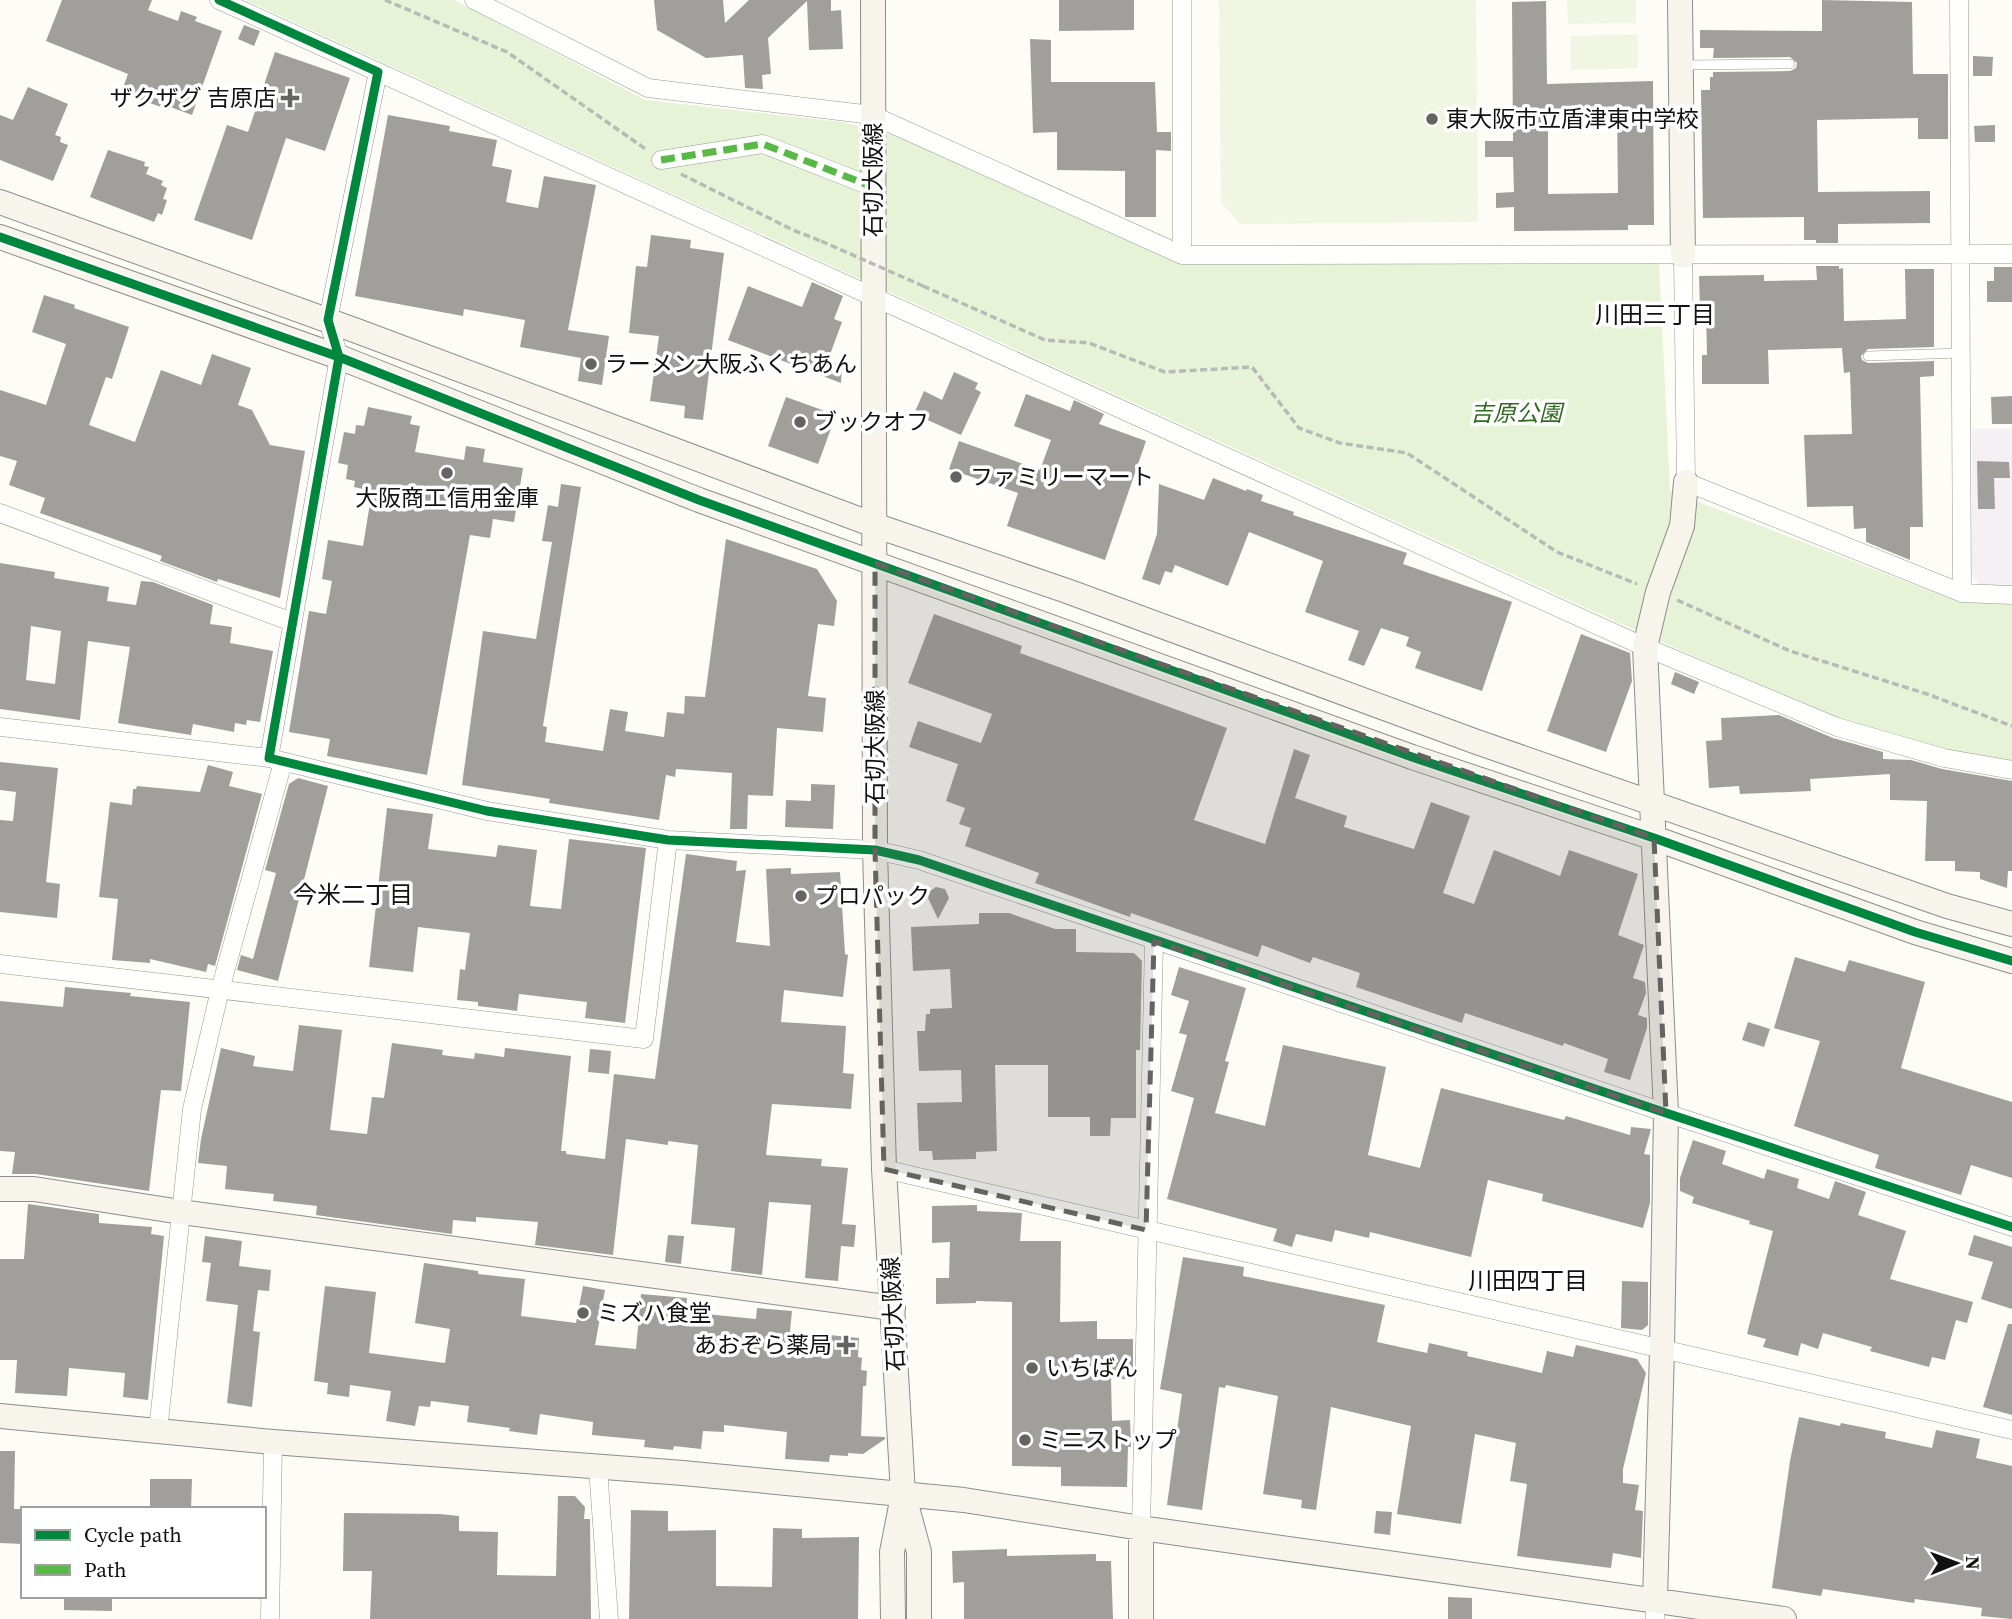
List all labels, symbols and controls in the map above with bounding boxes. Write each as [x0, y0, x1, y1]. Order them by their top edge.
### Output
place label: ザクザグ 吉原店 [110, 82, 276, 114]
marker: ザクザグ 吉原店 [282, 90, 298, 106]
place label: 東大阪市立盾津東中学校 [1446, 103, 1699, 135]
marker: 東大阪市立盾津東中学校 [1424, 111, 1440, 127]
street label: 石切大阪線 [857, 123, 889, 238]
district label: 川田三丁目 [1595, 298, 1715, 331]
place label: ラーメン大阪ふくちあん [605, 348, 857, 380]
marker: ラーメン大阪ふくちあん [583, 356, 599, 372]
park label: 吉原公園 [1470, 397, 1565, 429]
place label: ブックオフ [814, 406, 929, 438]
marker: ブックオフ [792, 414, 808, 430]
place label: ファミリーマート [970, 461, 1154, 493]
marker: 大阪商工信用金庫 [439, 465, 455, 481]
marker: ファミリーマート [948, 469, 964, 485]
place label: 大阪商工信用金庫 [355, 482, 539, 514]
street label: 石切大阪線 [859, 690, 891, 805]
district label: 今米二丁目 [293, 878, 413, 911]
place label: プロパック [815, 880, 930, 912]
marker: プロパック [793, 888, 809, 904]
street label: 石切大阪線 [874, 1256, 912, 1372]
district label: 川田四丁目 [1468, 1264, 1588, 1297]
place label: ミズハ食堂 [597, 1297, 712, 1329]
marker: ミズハ食堂 [575, 1305, 591, 1321]
place label: あおぞら薬局 [694, 1329, 832, 1361]
marker: あおぞら薬局 [838, 1337, 854, 1353]
place label: いちばん [1046, 1352, 1138, 1384]
marker: いちばん [1024, 1360, 1040, 1376]
place label: ミニストップ [1039, 1424, 1177, 1456]
marker: ミニストップ [1017, 1432, 1033, 1448]
legend [21, 1507, 266, 1598]
text: Cycle path [84, 1520, 182, 1549]
north arrow [1921, 1528, 1991, 1598]
text: Path [84, 1555, 127, 1584]
text: N [1960, 1556, 1986, 1570]

